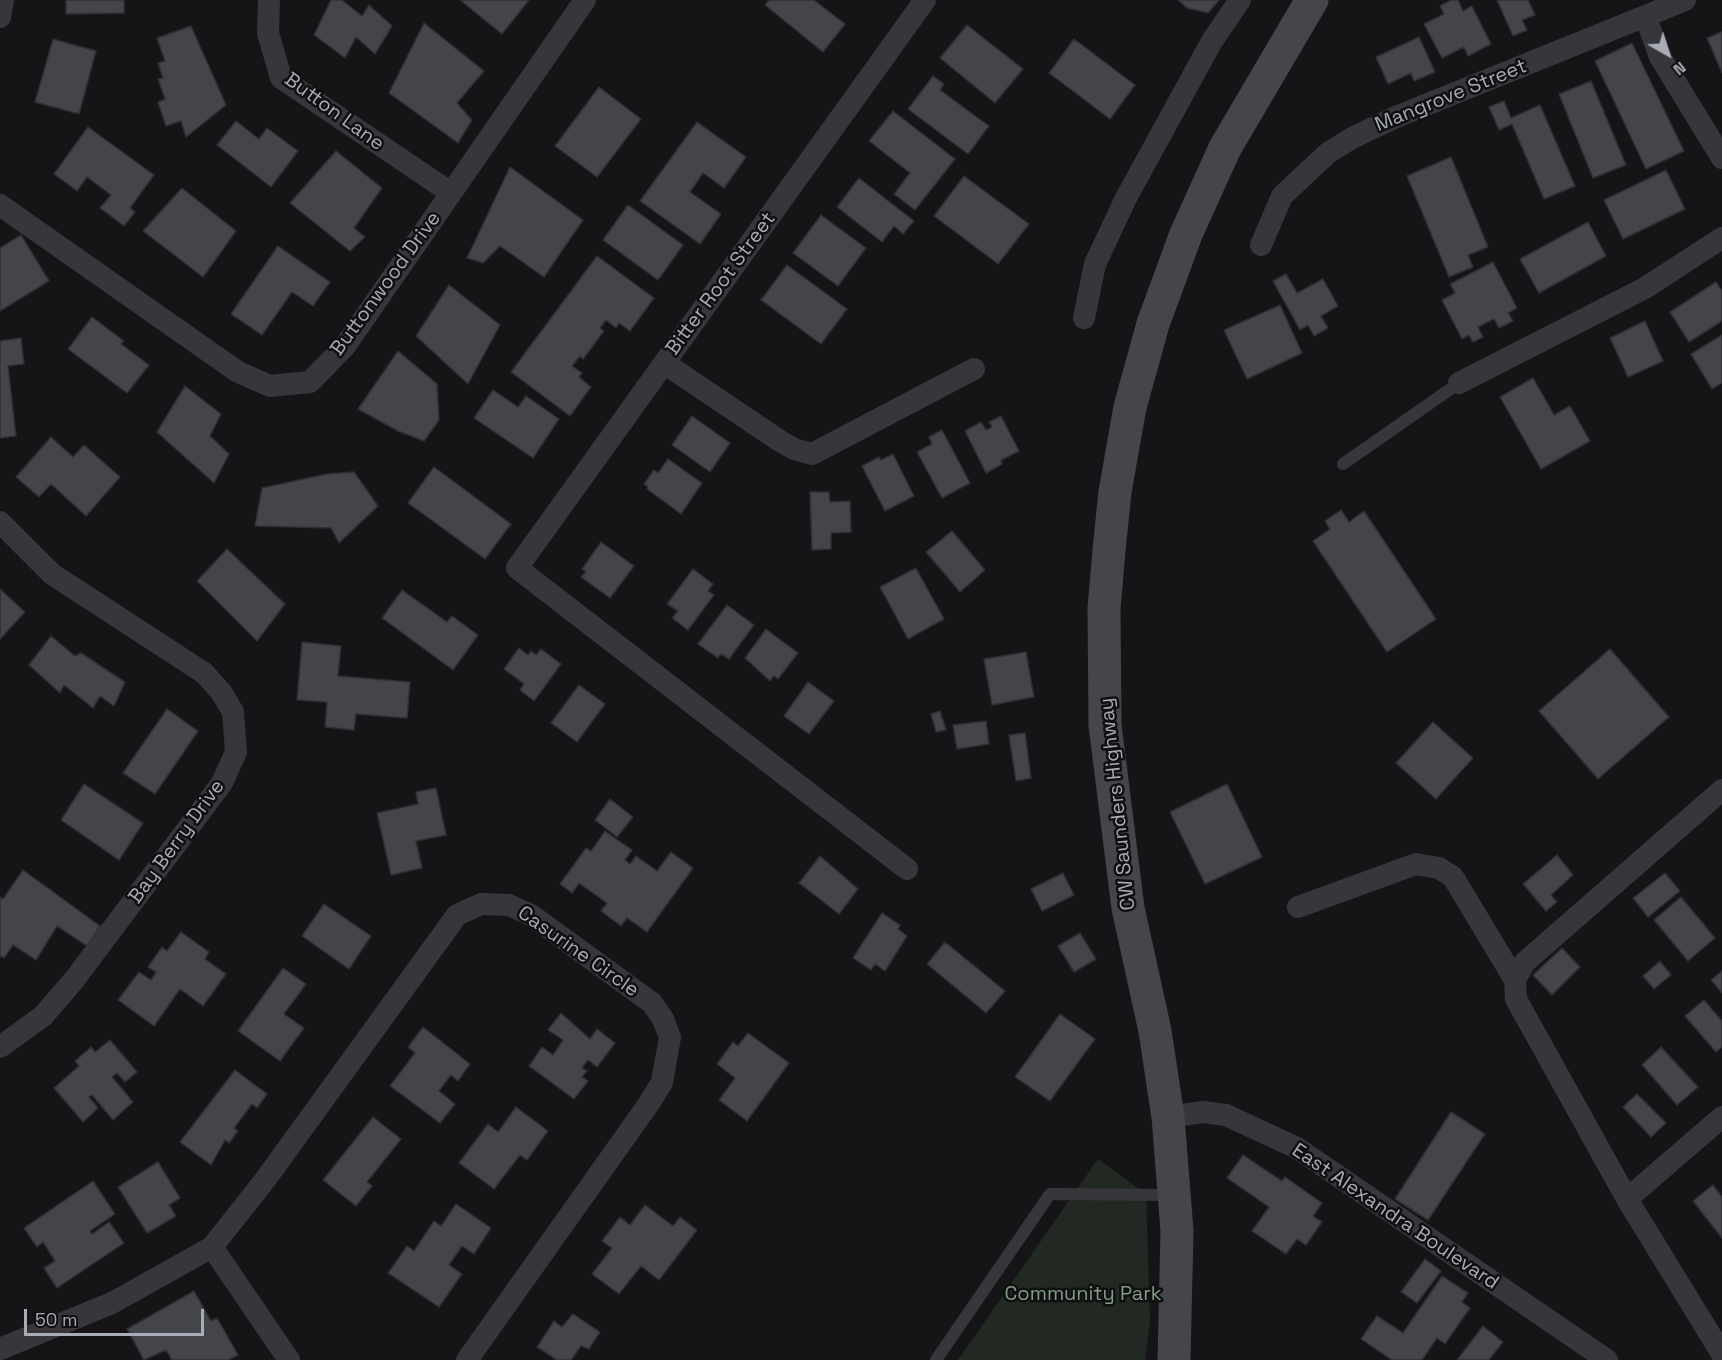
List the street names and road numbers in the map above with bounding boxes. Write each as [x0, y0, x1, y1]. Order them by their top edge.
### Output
street label: Mangrove Street [1372, 55, 1530, 137]
street label: Button Lane [279, 68, 389, 156]
street label: Buttonwood Drive [326, 207, 446, 361]
street label: Bitter Root Street [661, 208, 781, 360]
street label: CW Saunders Highway [1095, 697, 1141, 911]
street label: Bay Berry Drive [124, 775, 230, 909]
street label: Casurine Circle [513, 901, 643, 1003]
street label: East Alexandra Boulevard [1287, 1139, 1503, 1295]

